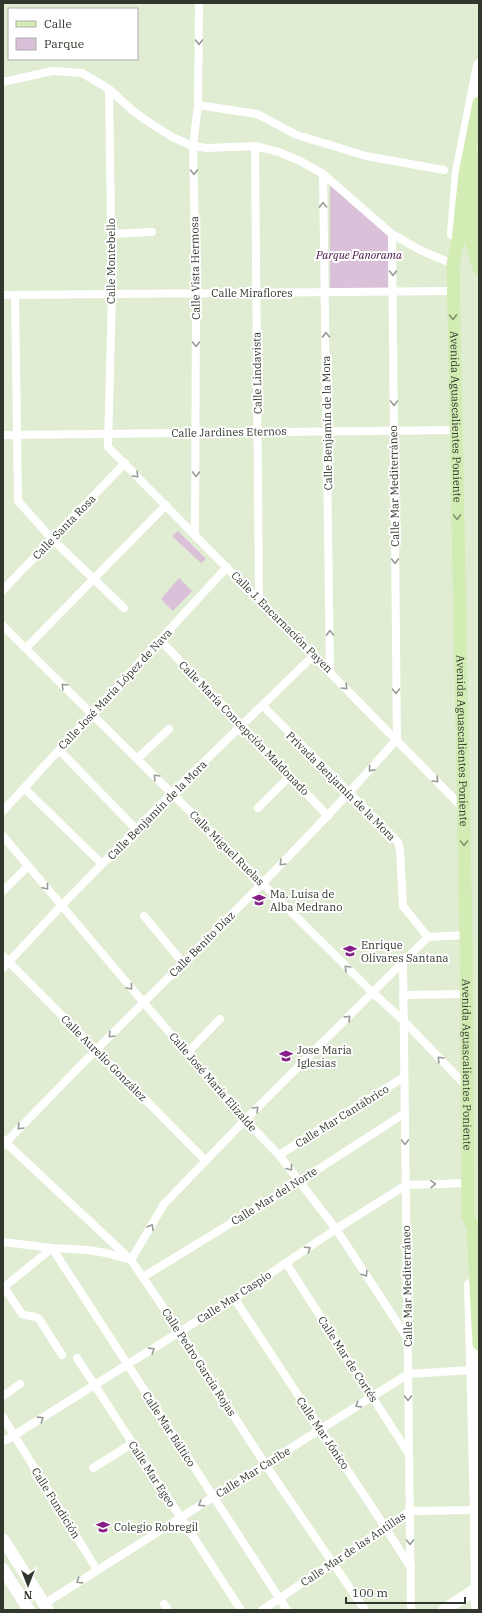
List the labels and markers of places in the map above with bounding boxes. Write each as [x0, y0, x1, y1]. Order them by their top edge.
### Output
place label: Ma. Luisa de Alba Medrano [270, 887, 342, 914]
school or university icon: Ma. Luisa de Alba Medrano [251, 892, 267, 908]
place label: Enrique Olivares Santana [361, 938, 449, 965]
school or university icon: Enrique Olivares Santana [342, 943, 358, 959]
place label: Jose Maria Iglesias [297, 1043, 352, 1070]
school or university icon: Jose Maria Iglesias [278, 1048, 294, 1064]
school or university icon: Colegio Robregil [95, 1519, 111, 1535]
place label: Colegio Robregil [114, 1520, 198, 1534]

